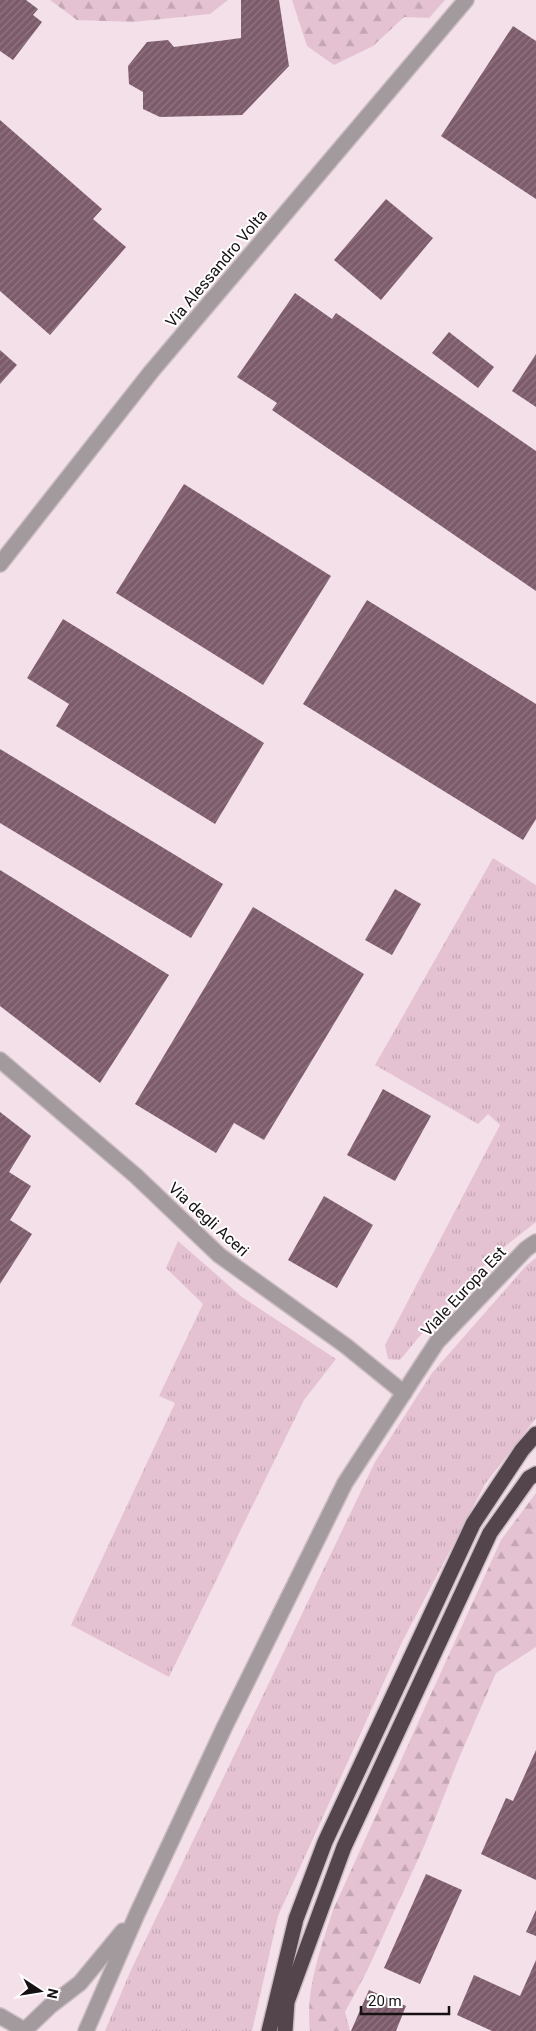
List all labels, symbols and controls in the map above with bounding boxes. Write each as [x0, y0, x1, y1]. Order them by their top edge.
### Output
street label: Via Alessandro Volta [162, 206, 271, 331]
street label: Via degli Aceri [165, 1178, 253, 1260]
street label: Viale Europa Est [417, 1243, 510, 1340]
north arrow [15, 1966, 65, 2016]
scale bar [361, 1984, 448, 2016]
text: N [44, 1987, 62, 2000]
text: 20 m [368, 1992, 402, 2010]

